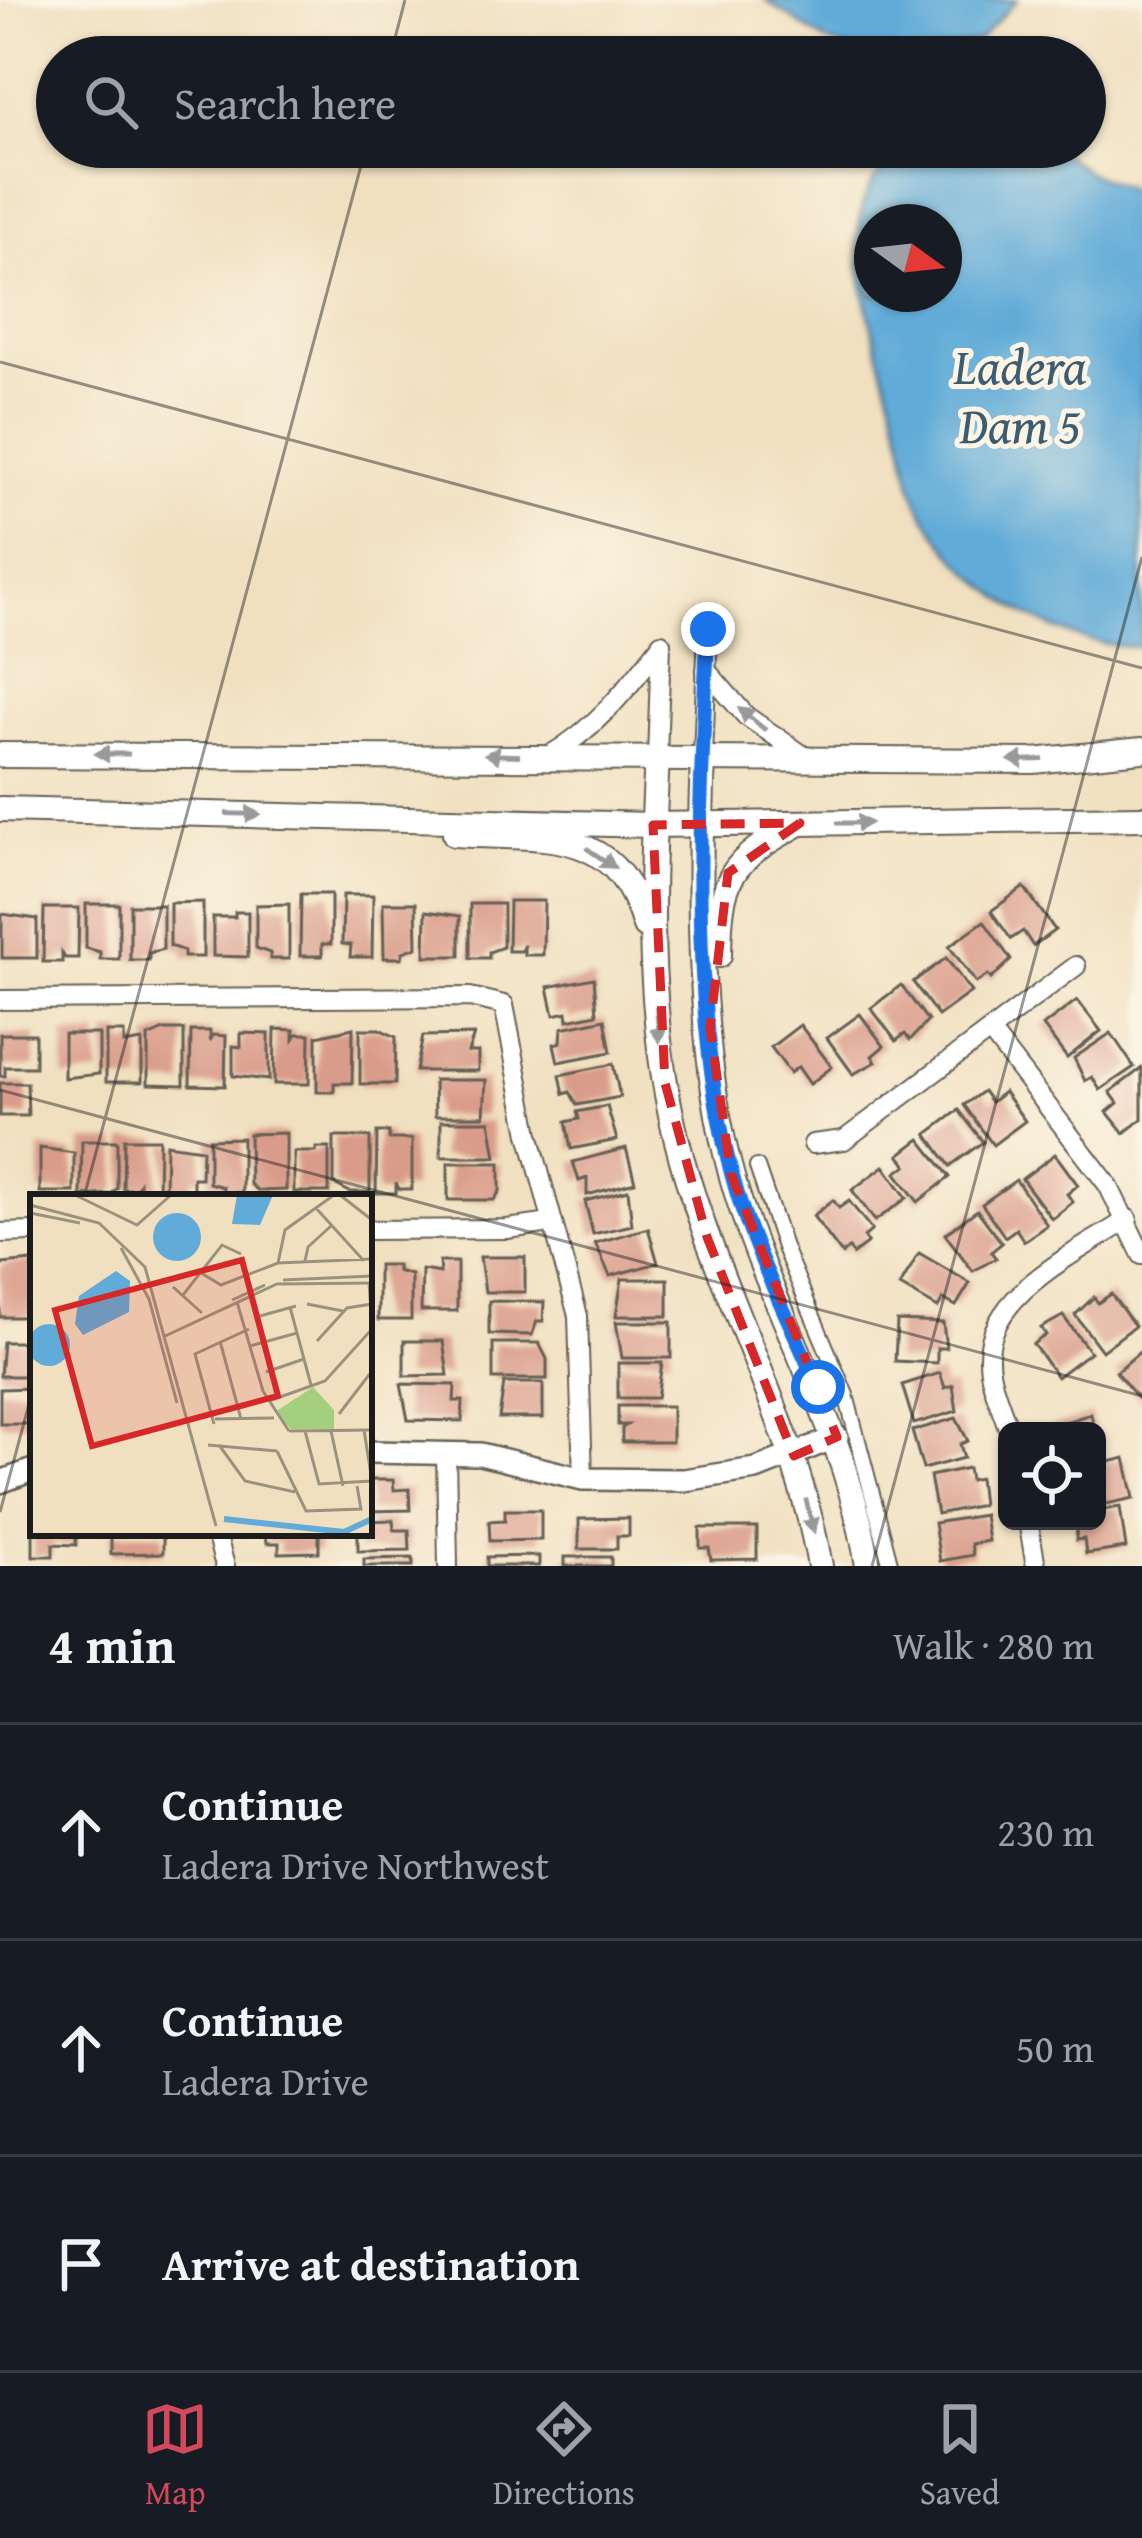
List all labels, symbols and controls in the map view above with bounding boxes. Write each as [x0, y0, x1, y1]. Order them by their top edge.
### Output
search box [36, 36, 1106, 168]
icon: search [78, 69, 144, 135]
text: Search here [174, 70, 396, 135]
north arrow [854, 204, 962, 312]
water label: Ladera Dam 5 [952, 328, 1087, 462]
route end [681, 602, 735, 656]
one-way arrow [737, 707, 768, 732]
one-way arrow [92, 744, 130, 764]
one-way arrow [482, 746, 520, 765]
one-way arrow [1006, 751, 1044, 770]
one-way arrow [225, 804, 263, 823]
one-way arrow [836, 813, 874, 833]
one-way arrow [584, 846, 617, 868]
one-way arrow [648, 1007, 667, 1045]
inset map [30, 1194, 372, 1536]
route start [791, 1360, 845, 1414]
map controls [998, 1422, 1106, 1530]
button: locate [998, 1422, 1106, 1530]
one-way arrow [801, 1498, 820, 1535]
text: 4 min [48, 1607, 175, 1682]
text: Walk · 280 m [893, 1616, 1094, 1673]
text: Continue [162, 1771, 343, 1836]
icon: ahead [48, 1799, 114, 1865]
text: 230 m [997, 1803, 1094, 1860]
text: Ladera Drive Northwest [162, 1836, 549, 1893]
text: Continue [162, 1987, 343, 2052]
icon: ahead [48, 2015, 114, 2081]
text: 50 m [1016, 2019, 1094, 2076]
text: Ladera Drive [162, 2052, 369, 2109]
icon: arrive [48, 2231, 114, 2297]
text: Arrive at destination [162, 2231, 580, 2296]
tab: Map [142, 2396, 208, 2516]
tab: Directions [493, 2396, 635, 2516]
tab: Saved [920, 2396, 1000, 2516]

